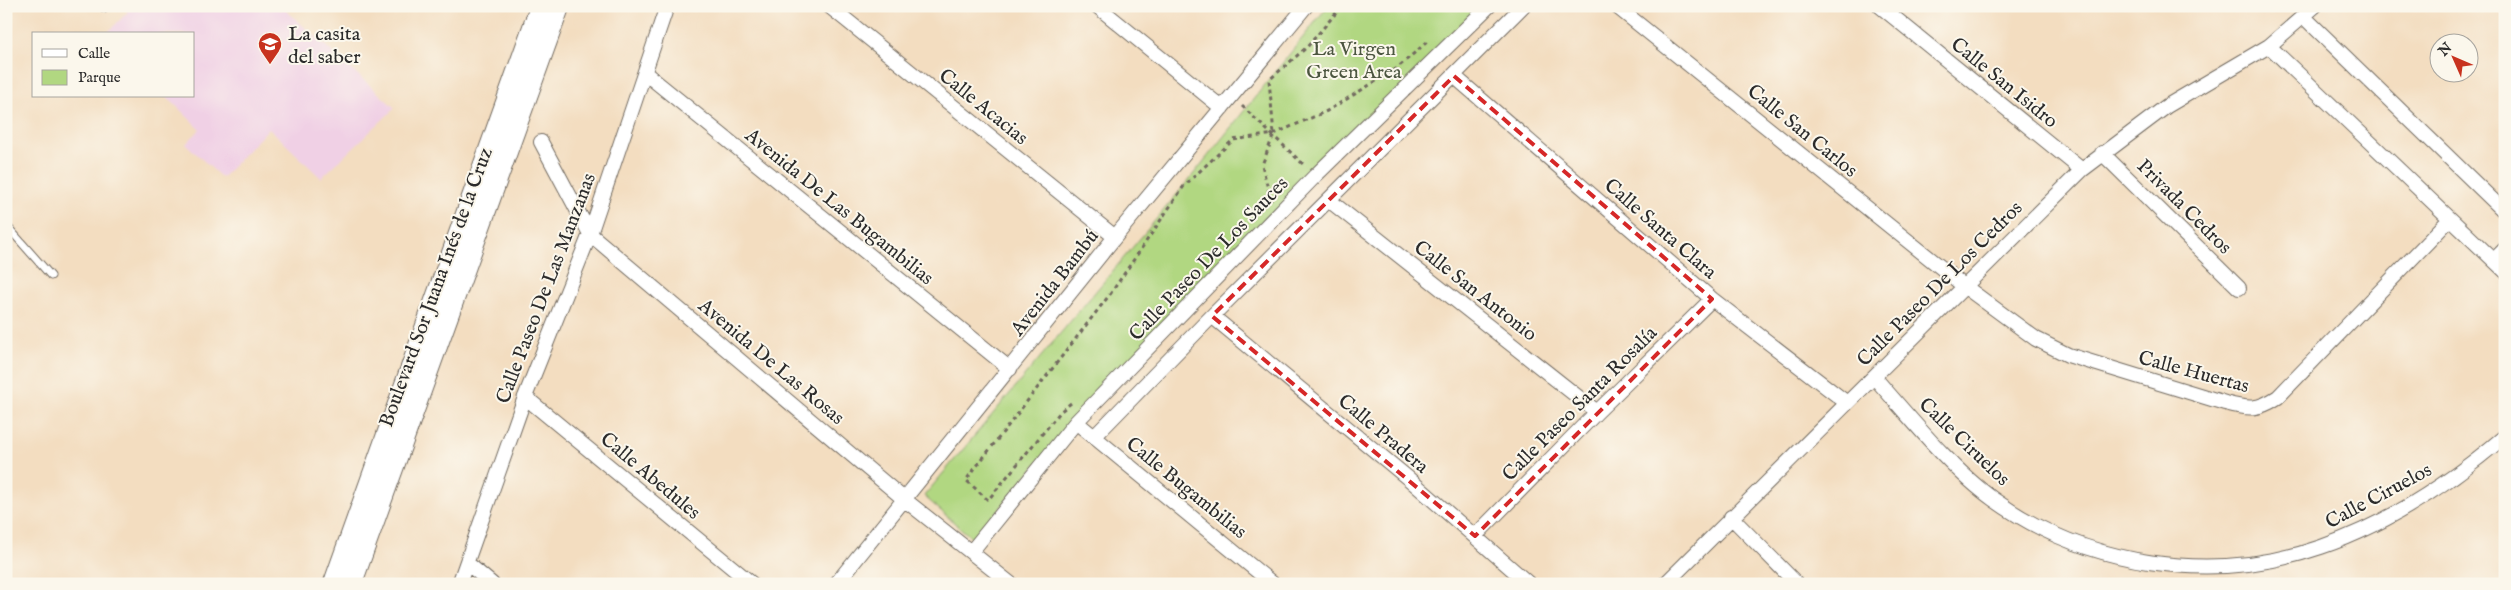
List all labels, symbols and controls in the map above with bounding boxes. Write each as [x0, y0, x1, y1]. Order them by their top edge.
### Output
place label: La casita del saber [288, 22, 361, 70]
school or university icon: La casita del saber [257, 31, 283, 65]
legend [32, 32, 195, 98]
street label: Calle San Isidro [1945, 32, 2063, 134]
north arrow [2428, 32, 2478, 82]
park label: La Virgen Green Area [1306, 37, 1402, 85]
text: N [2434, 39, 2456, 61]
text: Calle [78, 44, 110, 63]
street label: Calle Acacias [933, 64, 1033, 151]
text: Parque [78, 68, 121, 87]
street label: Calle San Carlos [1742, 79, 1862, 183]
street label: Avenida De Las Bugambilias [739, 123, 938, 291]
street label: Boulevard Sor Juana Inés de la Cruz [374, 144, 499, 431]
street label: Privada Cedros [2131, 154, 2237, 260]
street label: Calle Paseo De Las Manzanas [491, 170, 602, 407]
street label: Calle Paseo De Los Sauces [1124, 172, 1294, 347]
street label: Calle Santa Clara [1599, 173, 1722, 285]
street label: Calle Paseo De Los Cedros [1852, 196, 2028, 372]
street label: Avenida Bambú [1005, 224, 1105, 342]
street label: Calle San Antonio [1408, 235, 1542, 347]
street label: Avenida De Las Rosas [692, 293, 849, 431]
street label: Calle Paseo Santa Rosalía [1497, 321, 1663, 487]
street label: Calle Huertas [2135, 346, 2252, 399]
street label: Calle Pradera [1333, 389, 1434, 480]
street label: Calle Ciruelos [1913, 392, 2015, 492]
street label: Calle Abedules [595, 427, 705, 525]
street label: Calle Bugambilias [1121, 432, 1252, 545]
street label: Calle Ciruelos [2321, 458, 2436, 535]

